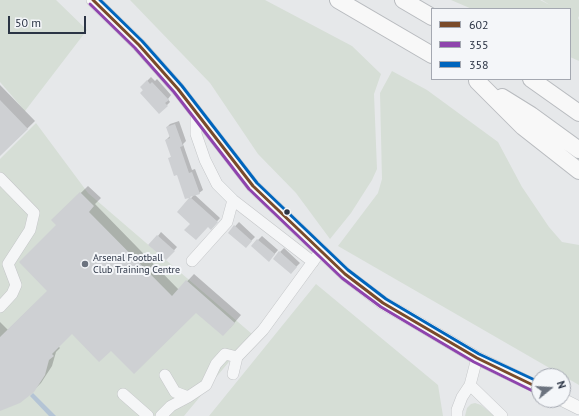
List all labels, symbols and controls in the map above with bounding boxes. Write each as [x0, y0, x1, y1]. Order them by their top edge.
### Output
scale bar [10, 8, 88, 34]
legend [431, 8, 571, 80]
text: 50 m [15, 15, 41, 30]
text: 602 [469, 17, 489, 32]
text: 355 [469, 37, 489, 52]
text: 358 [469, 57, 489, 72]
unlabelled marker [282, 207, 292, 217]
place label: Arsenal Football Club Training Centre [93, 252, 180, 276]
marker: Arsenal Football Club Training Centre [80, 259, 90, 269]
north arrow [531, 368, 571, 408]
text: N [554, 379, 569, 390]

